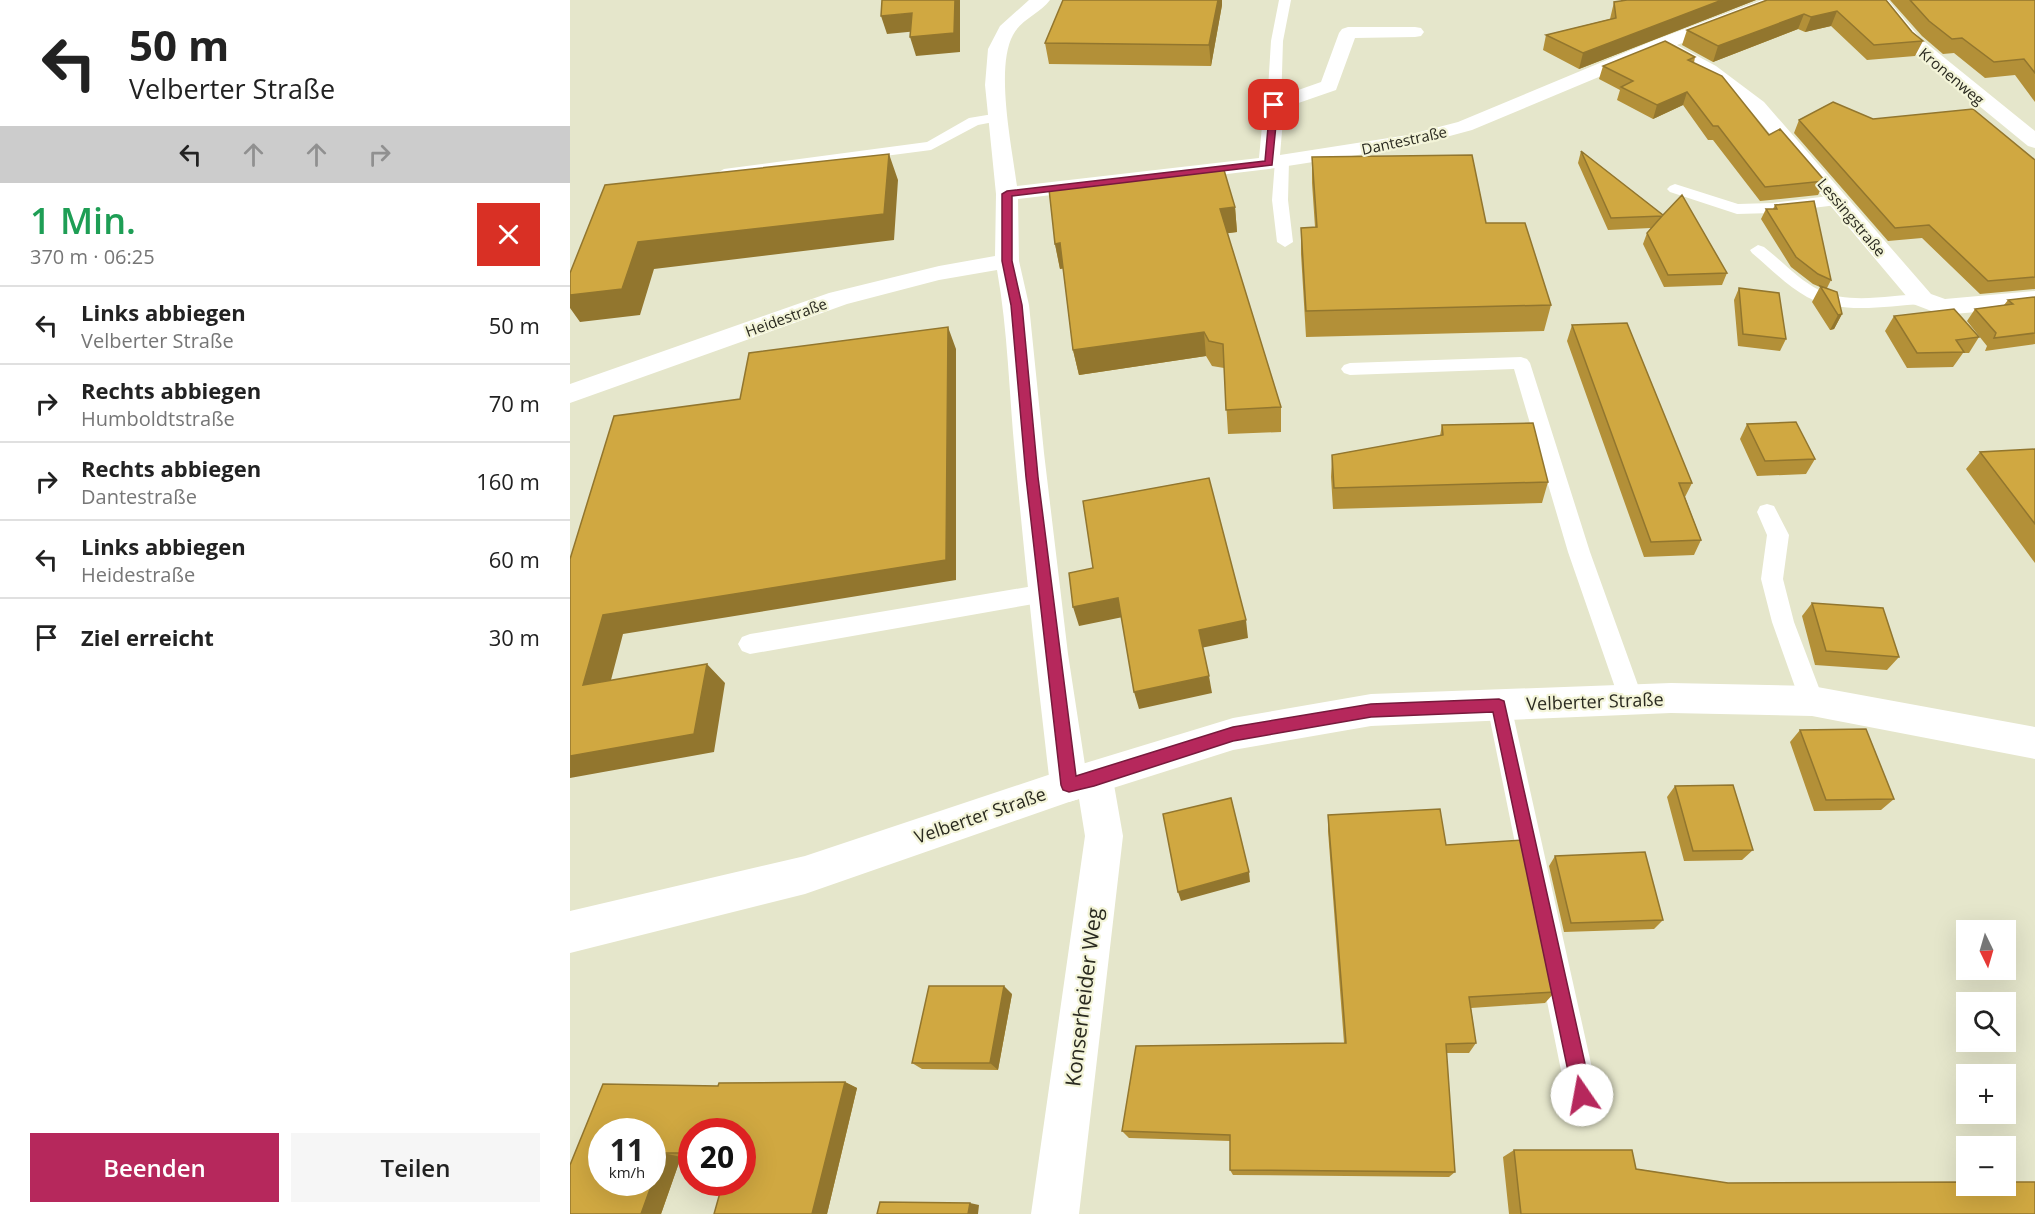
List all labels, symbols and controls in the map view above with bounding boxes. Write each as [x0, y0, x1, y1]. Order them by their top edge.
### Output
text: 50 m [129, 16, 229, 73]
icon: left [30, 24, 108, 102]
street label: Kronenweg [1915, 43, 1989, 109]
text: Velberter Straße [129, 70, 335, 107]
pin [1248, 79, 1299, 130]
icon: arrive [1257, 88, 1290, 121]
street label: Dantestraße [1359, 121, 1449, 159]
icon: left [174, 138, 207, 171]
icon: ahead [237, 138, 270, 171]
icon: ahead [300, 138, 333, 171]
icon: right [363, 138, 396, 171]
street label: Lessingstraße [1813, 174, 1891, 260]
text: 1 Min. [30, 196, 136, 245]
button: close [477, 203, 540, 266]
text: 370 m · 06:25 [30, 243, 155, 270]
street label: Heidestraße [742, 293, 830, 341]
text: Links abbiegen [81, 297, 246, 327]
icon: left [30, 309, 63, 342]
text: 50 m [489, 310, 540, 340]
text: Velberter Straße [81, 327, 234, 354]
text: Rechts abbiegen [81, 375, 261, 405]
icon: right [30, 387, 63, 420]
text: 70 m [489, 388, 540, 418]
text: Humboldtstraße [81, 405, 235, 432]
text: Rechts abbiegen [81, 453, 261, 483]
icon: right [30, 465, 63, 498]
text: 160 m [476, 466, 540, 496]
text: Dantestraße [81, 483, 197, 510]
text: Links abbiegen [81, 531, 246, 561]
icon: left [30, 543, 63, 576]
text: 60 m [489, 544, 540, 574]
text: Heidestraße [81, 561, 195, 588]
icon: arrive [30, 621, 63, 654]
text: Ziel erreicht [81, 622, 214, 652]
text: 30 m [489, 622, 540, 652]
street label: Velberter Straße [1526, 687, 1664, 715]
street label: Velberter Straße [911, 781, 1049, 849]
street label: Konserheider Weg [1058, 906, 1108, 1088]
north arrow [1956, 920, 2016, 980]
map controls [1956, 920, 2016, 1196]
button: search [1956, 992, 2016, 1052]
position arrow [1550, 1063, 1614, 1127]
button: + [1956, 1064, 2016, 1124]
speed limit sign: 20 [678, 1118, 756, 1196]
text: 11 [610, 1129, 644, 1170]
button: Beenden [30, 1133, 279, 1202]
button: Teilen [291, 1133, 540, 1202]
button: − [1956, 1136, 2016, 1196]
text: km/h [609, 1162, 645, 1182]

